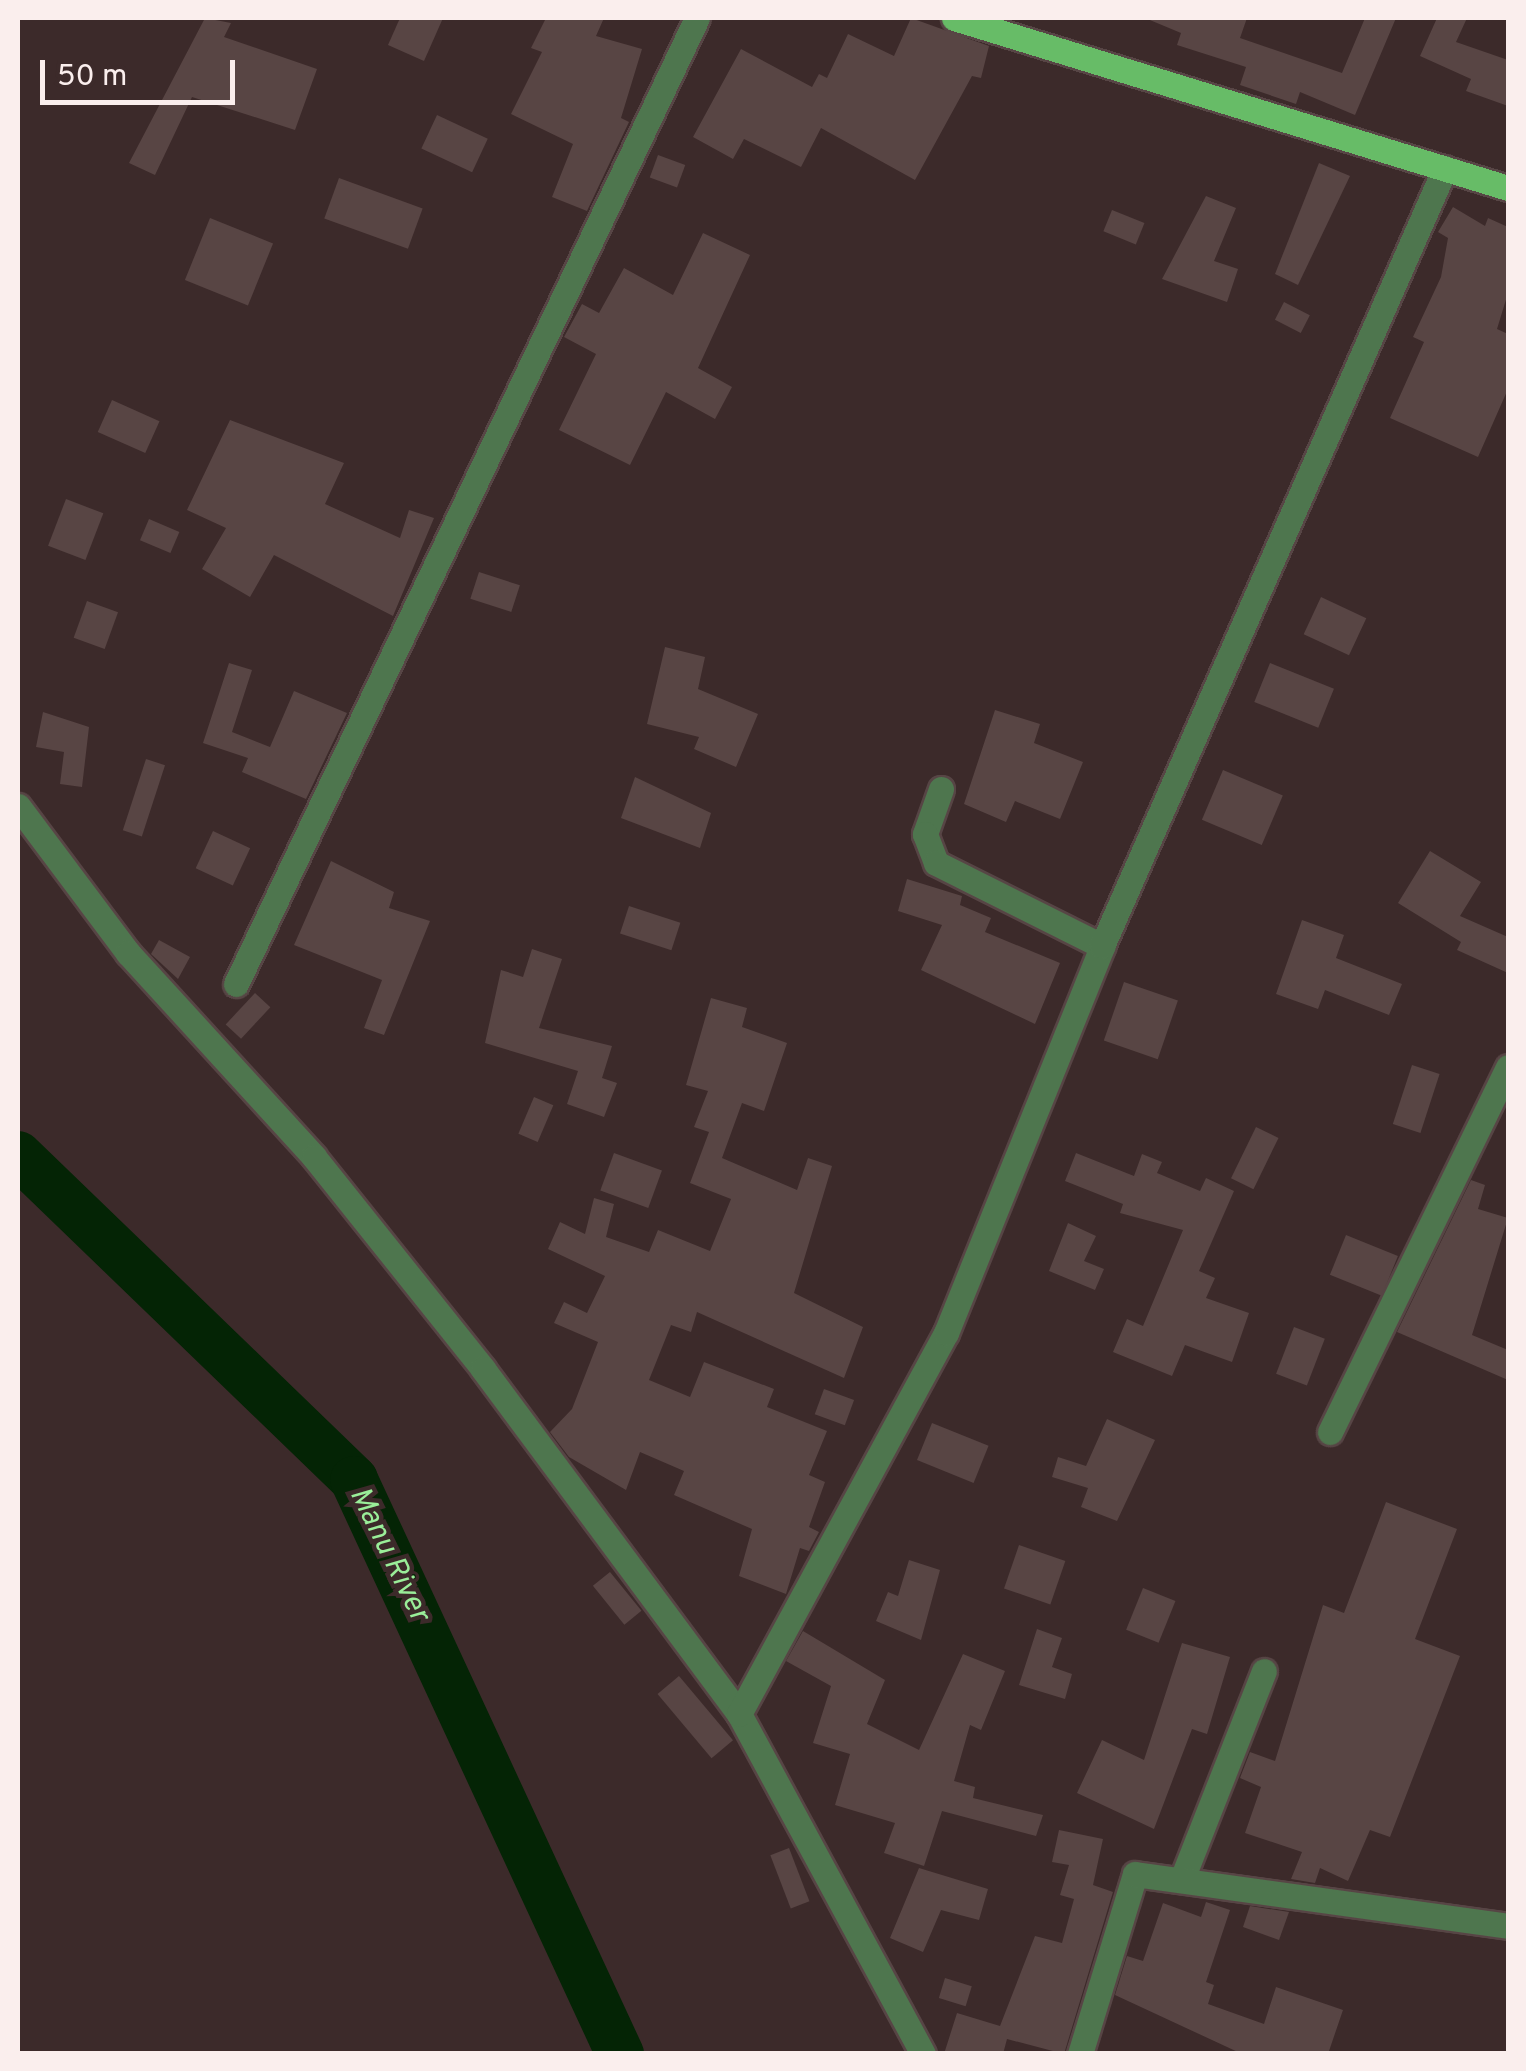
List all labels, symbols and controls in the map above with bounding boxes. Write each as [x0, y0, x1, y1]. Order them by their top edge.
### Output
scale bar [45, 40, 240, 102]
text: 50 m [57, 59, 127, 96]
water label: Manu River [340, 1482, 436, 1628]

